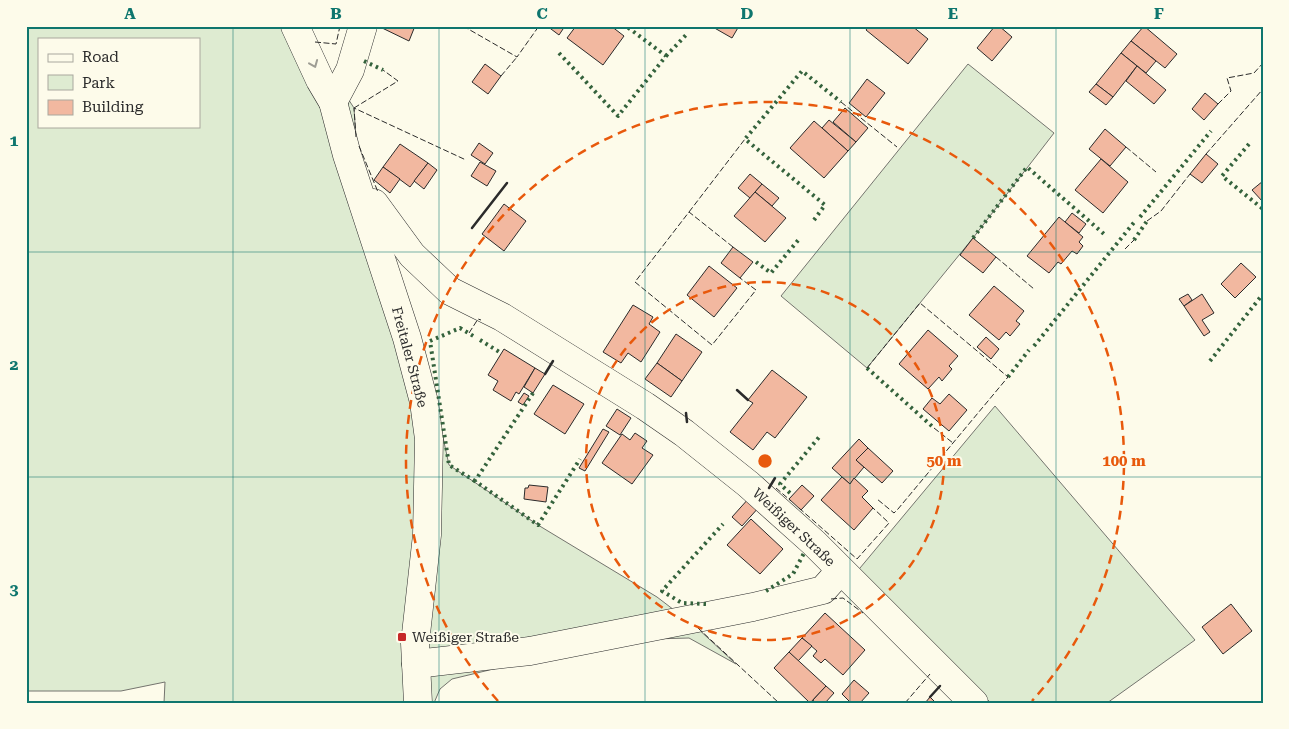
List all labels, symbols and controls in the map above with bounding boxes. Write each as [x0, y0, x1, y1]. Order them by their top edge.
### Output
text: A [124, 4, 136, 23]
text: B [330, 4, 342, 23]
text: C [536, 4, 548, 23]
text: D [741, 4, 754, 23]
text: E [948, 4, 958, 23]
text: F [1154, 4, 1164, 23]
legend [38, 38, 200, 128]
text: Road [82, 48, 119, 66]
one-way arrow [308, 59, 318, 68]
text: Park [82, 74, 116, 92]
text: Building [82, 98, 144, 116]
text: 1 [10, 131, 19, 150]
street label: Freitaler Straße [389, 305, 431, 409]
text: 2 [10, 355, 19, 374]
centre of rings [756, 452, 774, 470]
text: 50 m [926, 452, 962, 470]
text: 100 m [1102, 452, 1146, 470]
street label: Weißiger Straße [749, 485, 839, 570]
text: 3 [10, 580, 19, 599]
place label: Weißiger Straße [412, 629, 519, 645]
marker: Weißiger Straße [396, 631, 408, 643]

